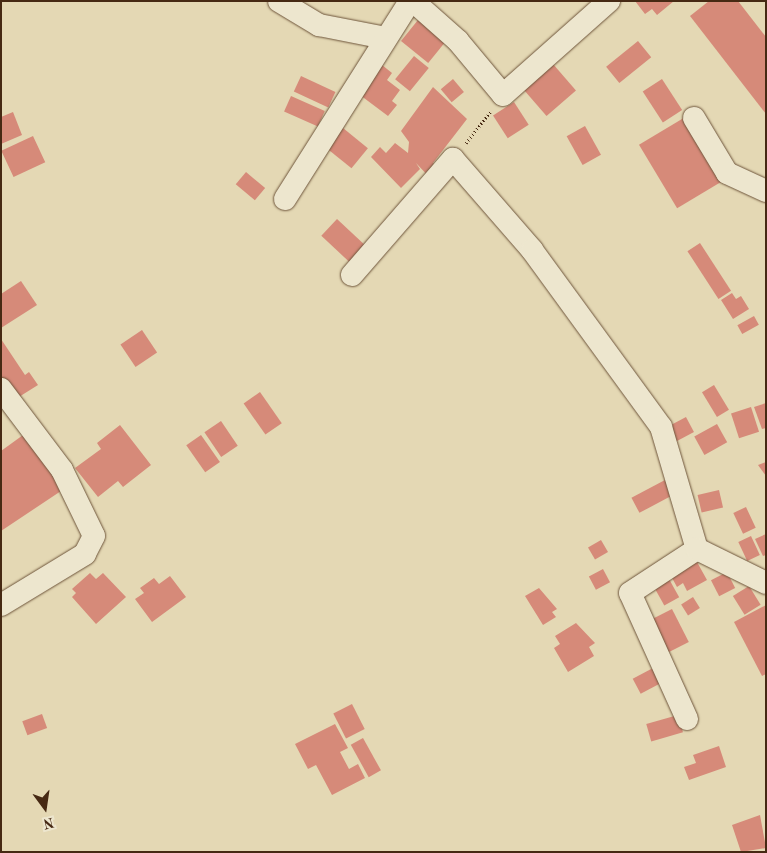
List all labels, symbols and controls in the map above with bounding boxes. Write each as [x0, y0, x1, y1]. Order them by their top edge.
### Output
north arrow [20, 783, 70, 833]
text: N [42, 814, 56, 831]

